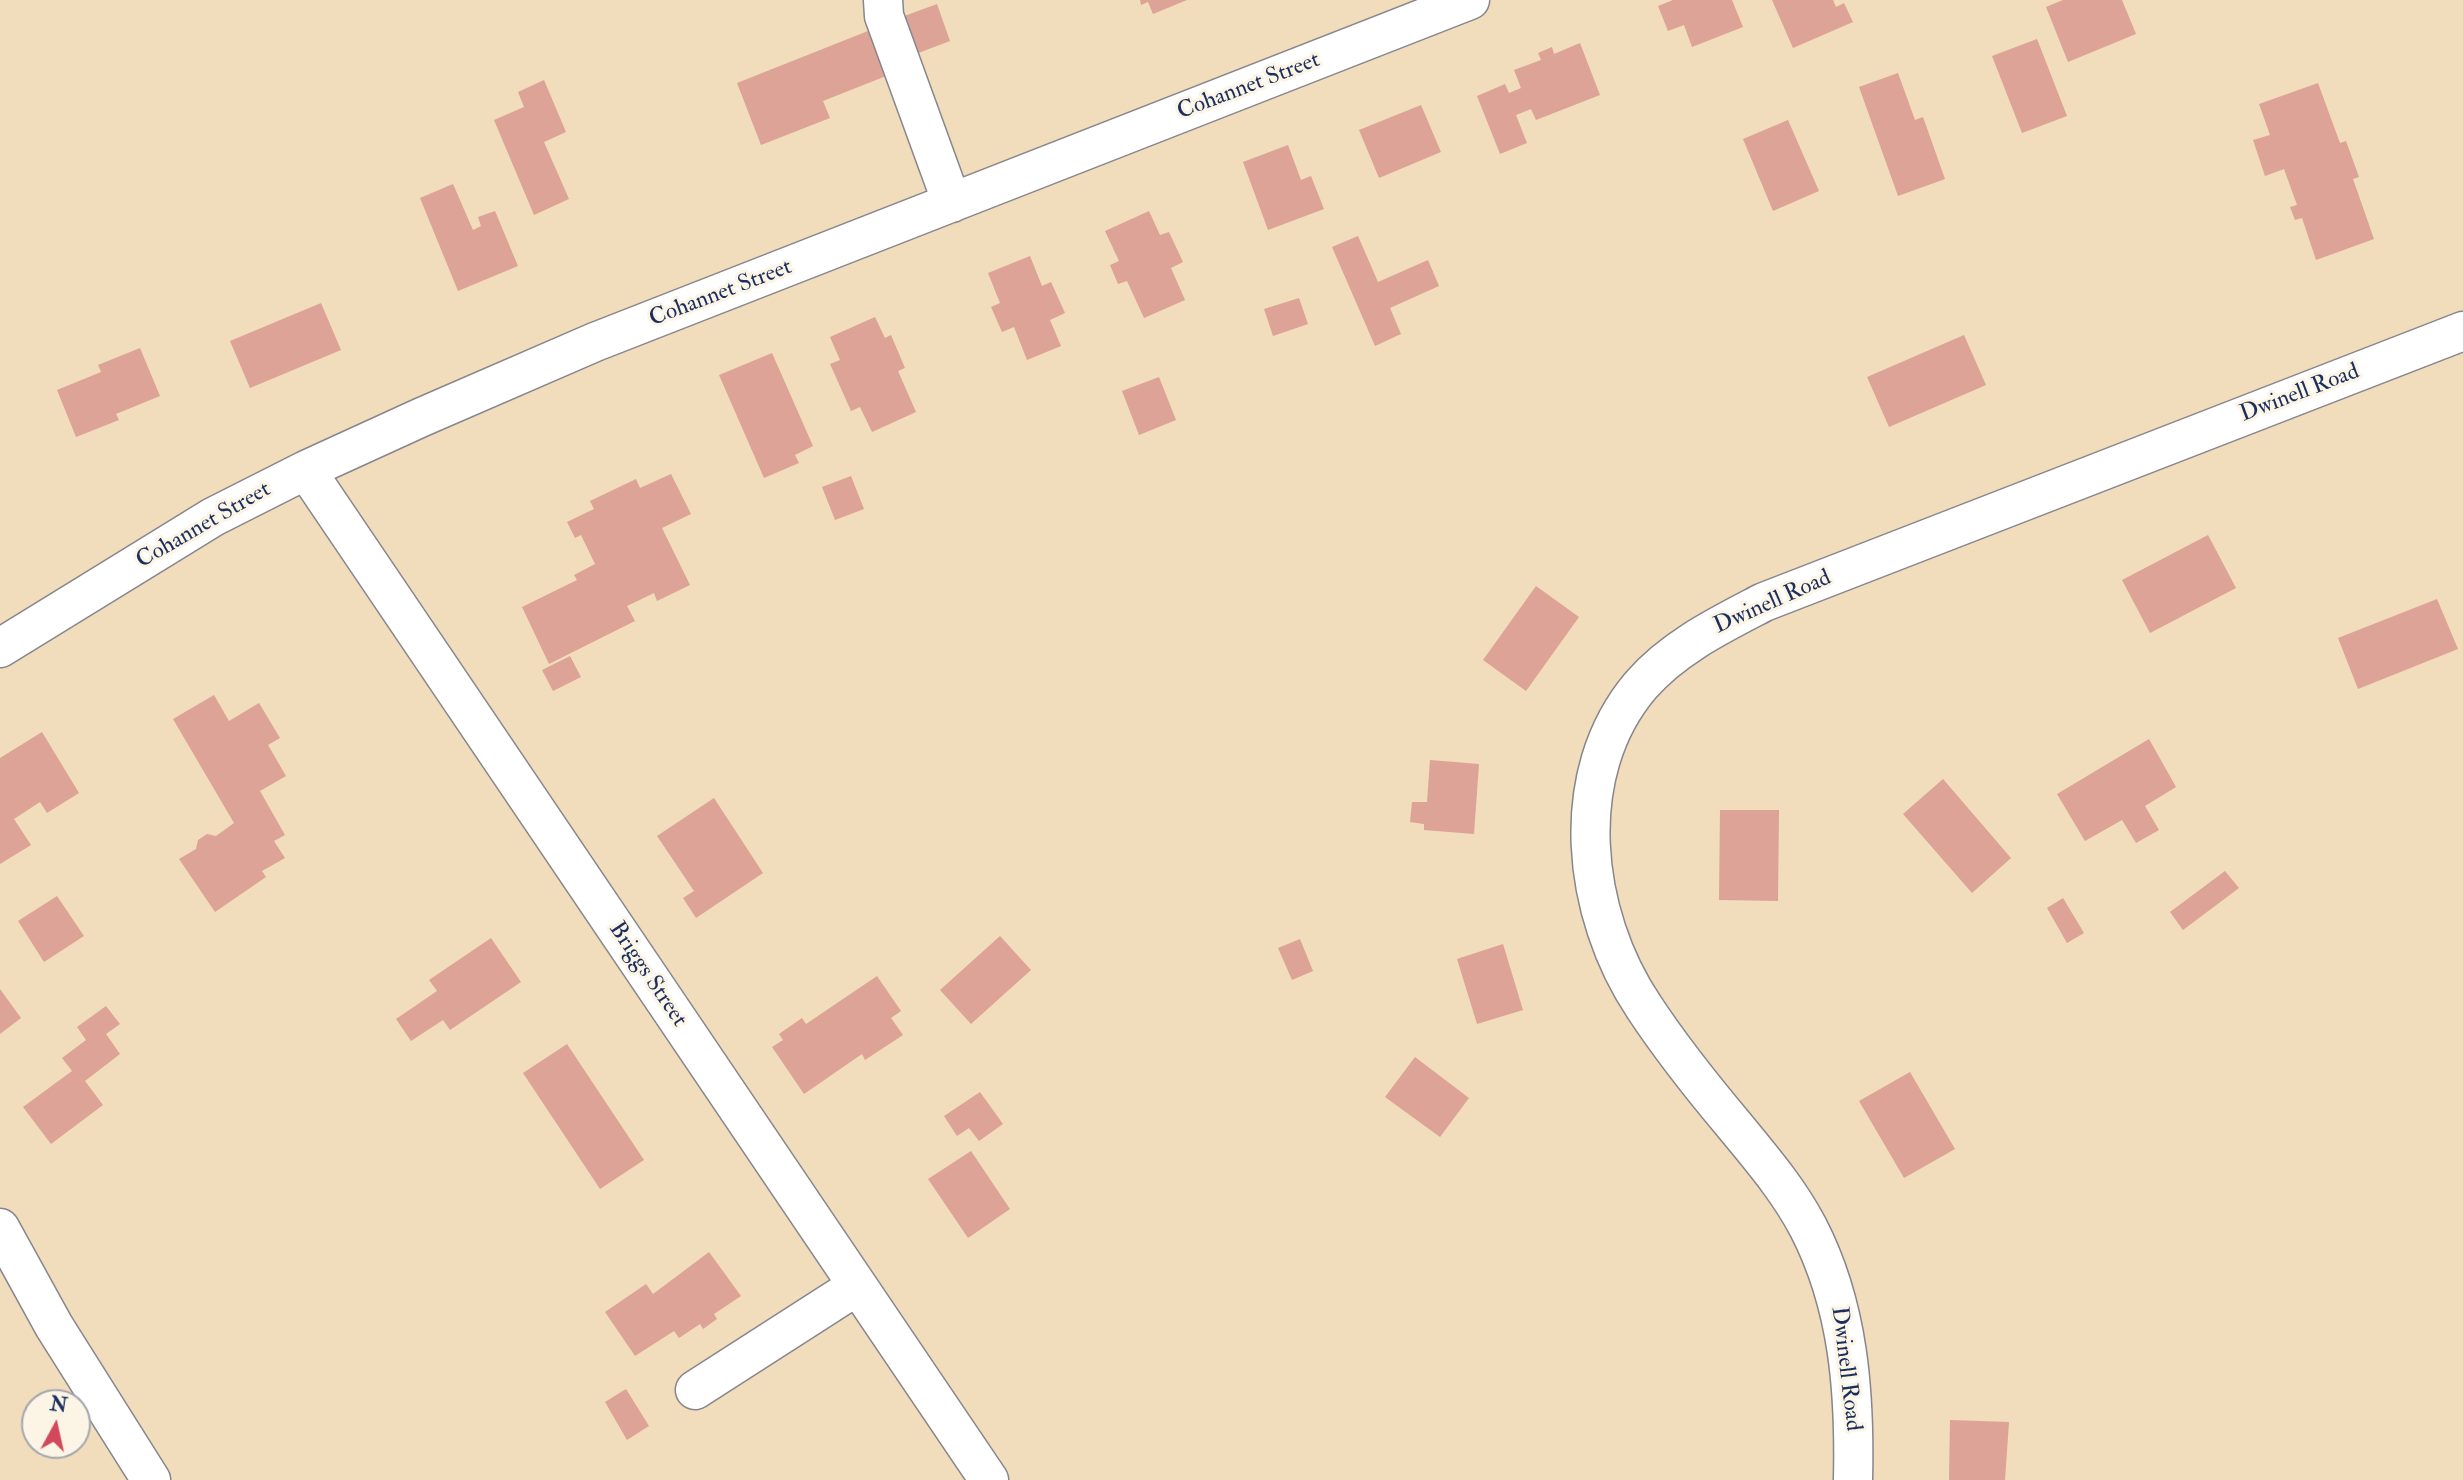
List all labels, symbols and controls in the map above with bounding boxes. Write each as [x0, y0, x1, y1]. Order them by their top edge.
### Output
street label: Cohannet Street [1174, 47, 1324, 127]
street label: Cohannet Street [646, 254, 796, 334]
street label: Dwinell Road [2237, 359, 2363, 429]
street label: Cohannet Street [132, 476, 276, 576]
street label: Dwinell Road [1710, 565, 1836, 641]
street label: Briggs Street [602, 917, 692, 1033]
street label: Dwinell Road [1824, 1305, 1866, 1433]
north arrow [21, 1389, 91, 1459]
text: N [49, 1392, 69, 1418]

